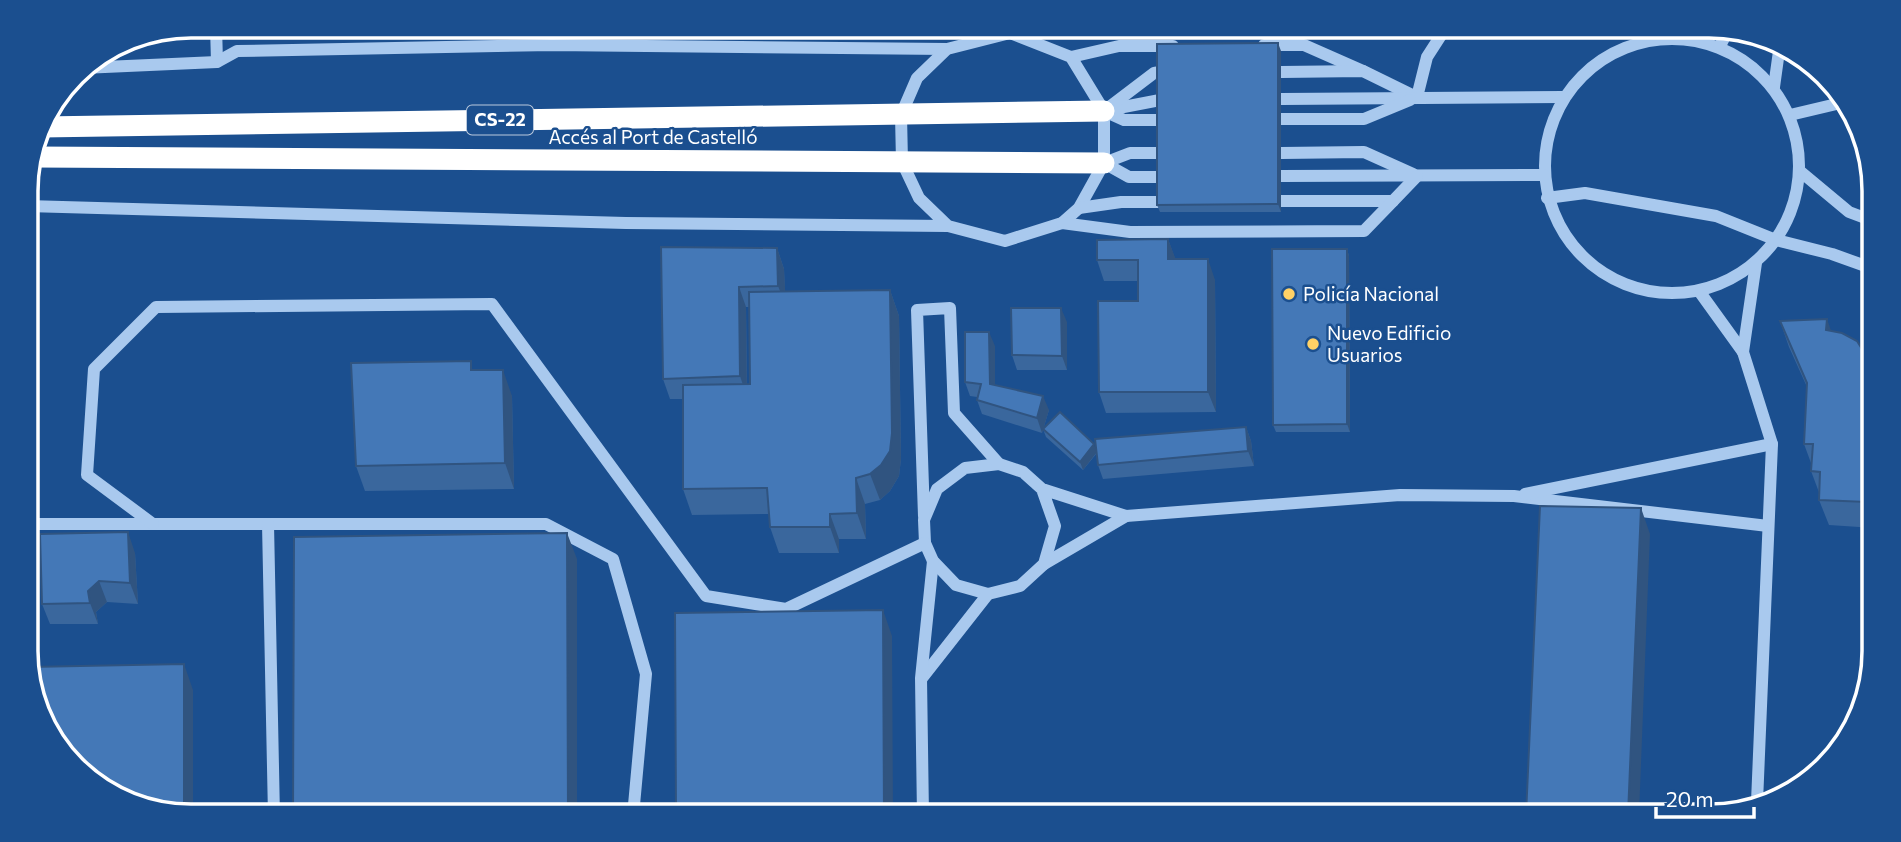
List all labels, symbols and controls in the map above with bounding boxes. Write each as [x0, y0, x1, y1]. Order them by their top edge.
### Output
road number: CS-22 [467, 106, 533, 134]
street label: Accés al Port de Castelló [548, 125, 758, 148]
place label: Policía Nacional [1303, 282, 1439, 305]
marker: Policía Nacional [1281, 286, 1297, 302]
place label: Nuevo Edificio Usuarios [1327, 321, 1451, 366]
marker: Nuevo Edificio Usuarios [1305, 336, 1321, 352]
scale bar [1656, 776, 1754, 820]
text: 20 m [1666, 786, 1714, 811]

